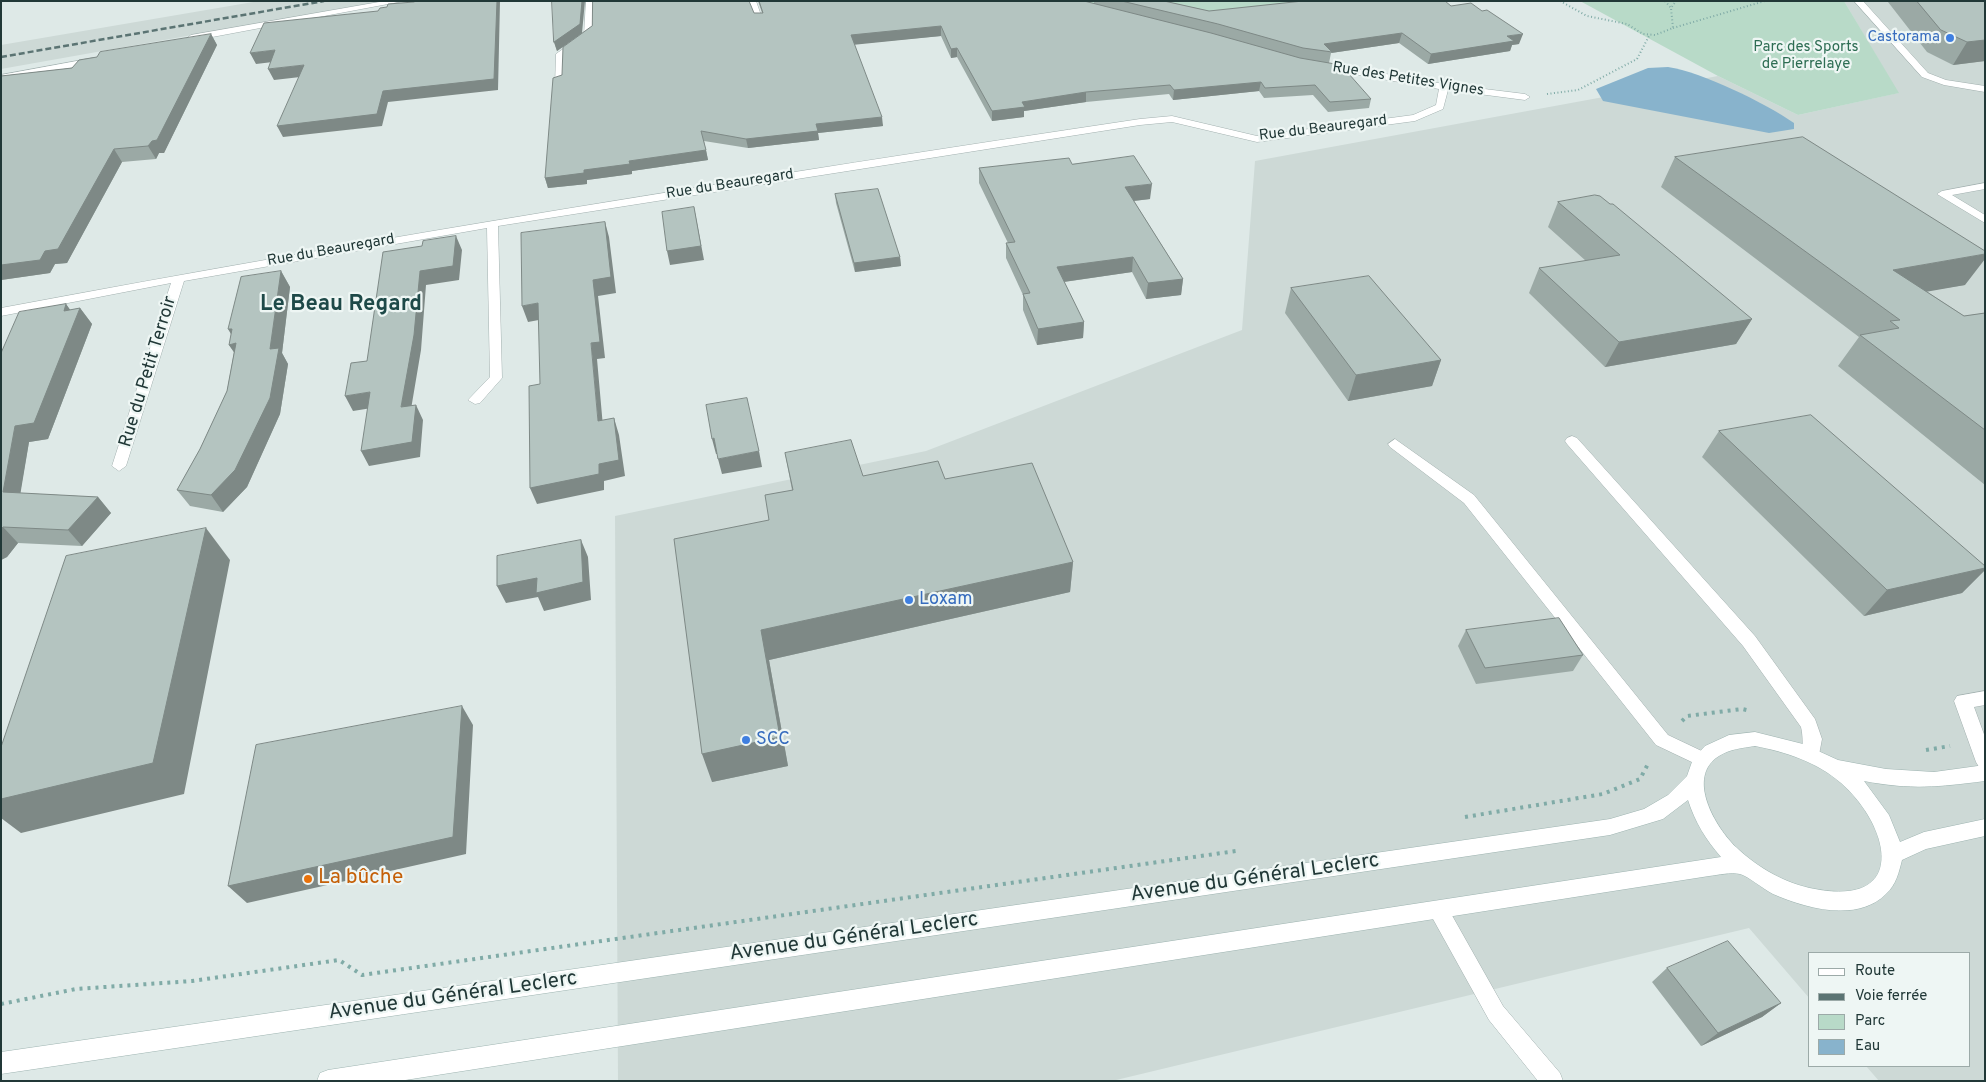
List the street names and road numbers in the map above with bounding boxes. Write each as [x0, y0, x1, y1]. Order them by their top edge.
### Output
street label: Rue des Petites Vignes [1331, 59, 1485, 101]
street label: Rue du Beauregard [1258, 112, 1388, 146]
street label: Rue du Beauregard [665, 166, 795, 204]
street label: Rue du Beauregard [266, 231, 396, 271]
street label: Rue du Petit Terroir [116, 294, 182, 450]
street label: Avenue du Général Leclerc [1129, 849, 1381, 909]
street label: Avenue du Général Leclerc [728, 908, 980, 968]
street label: Avenue du Général Leclerc [327, 967, 579, 1027]

